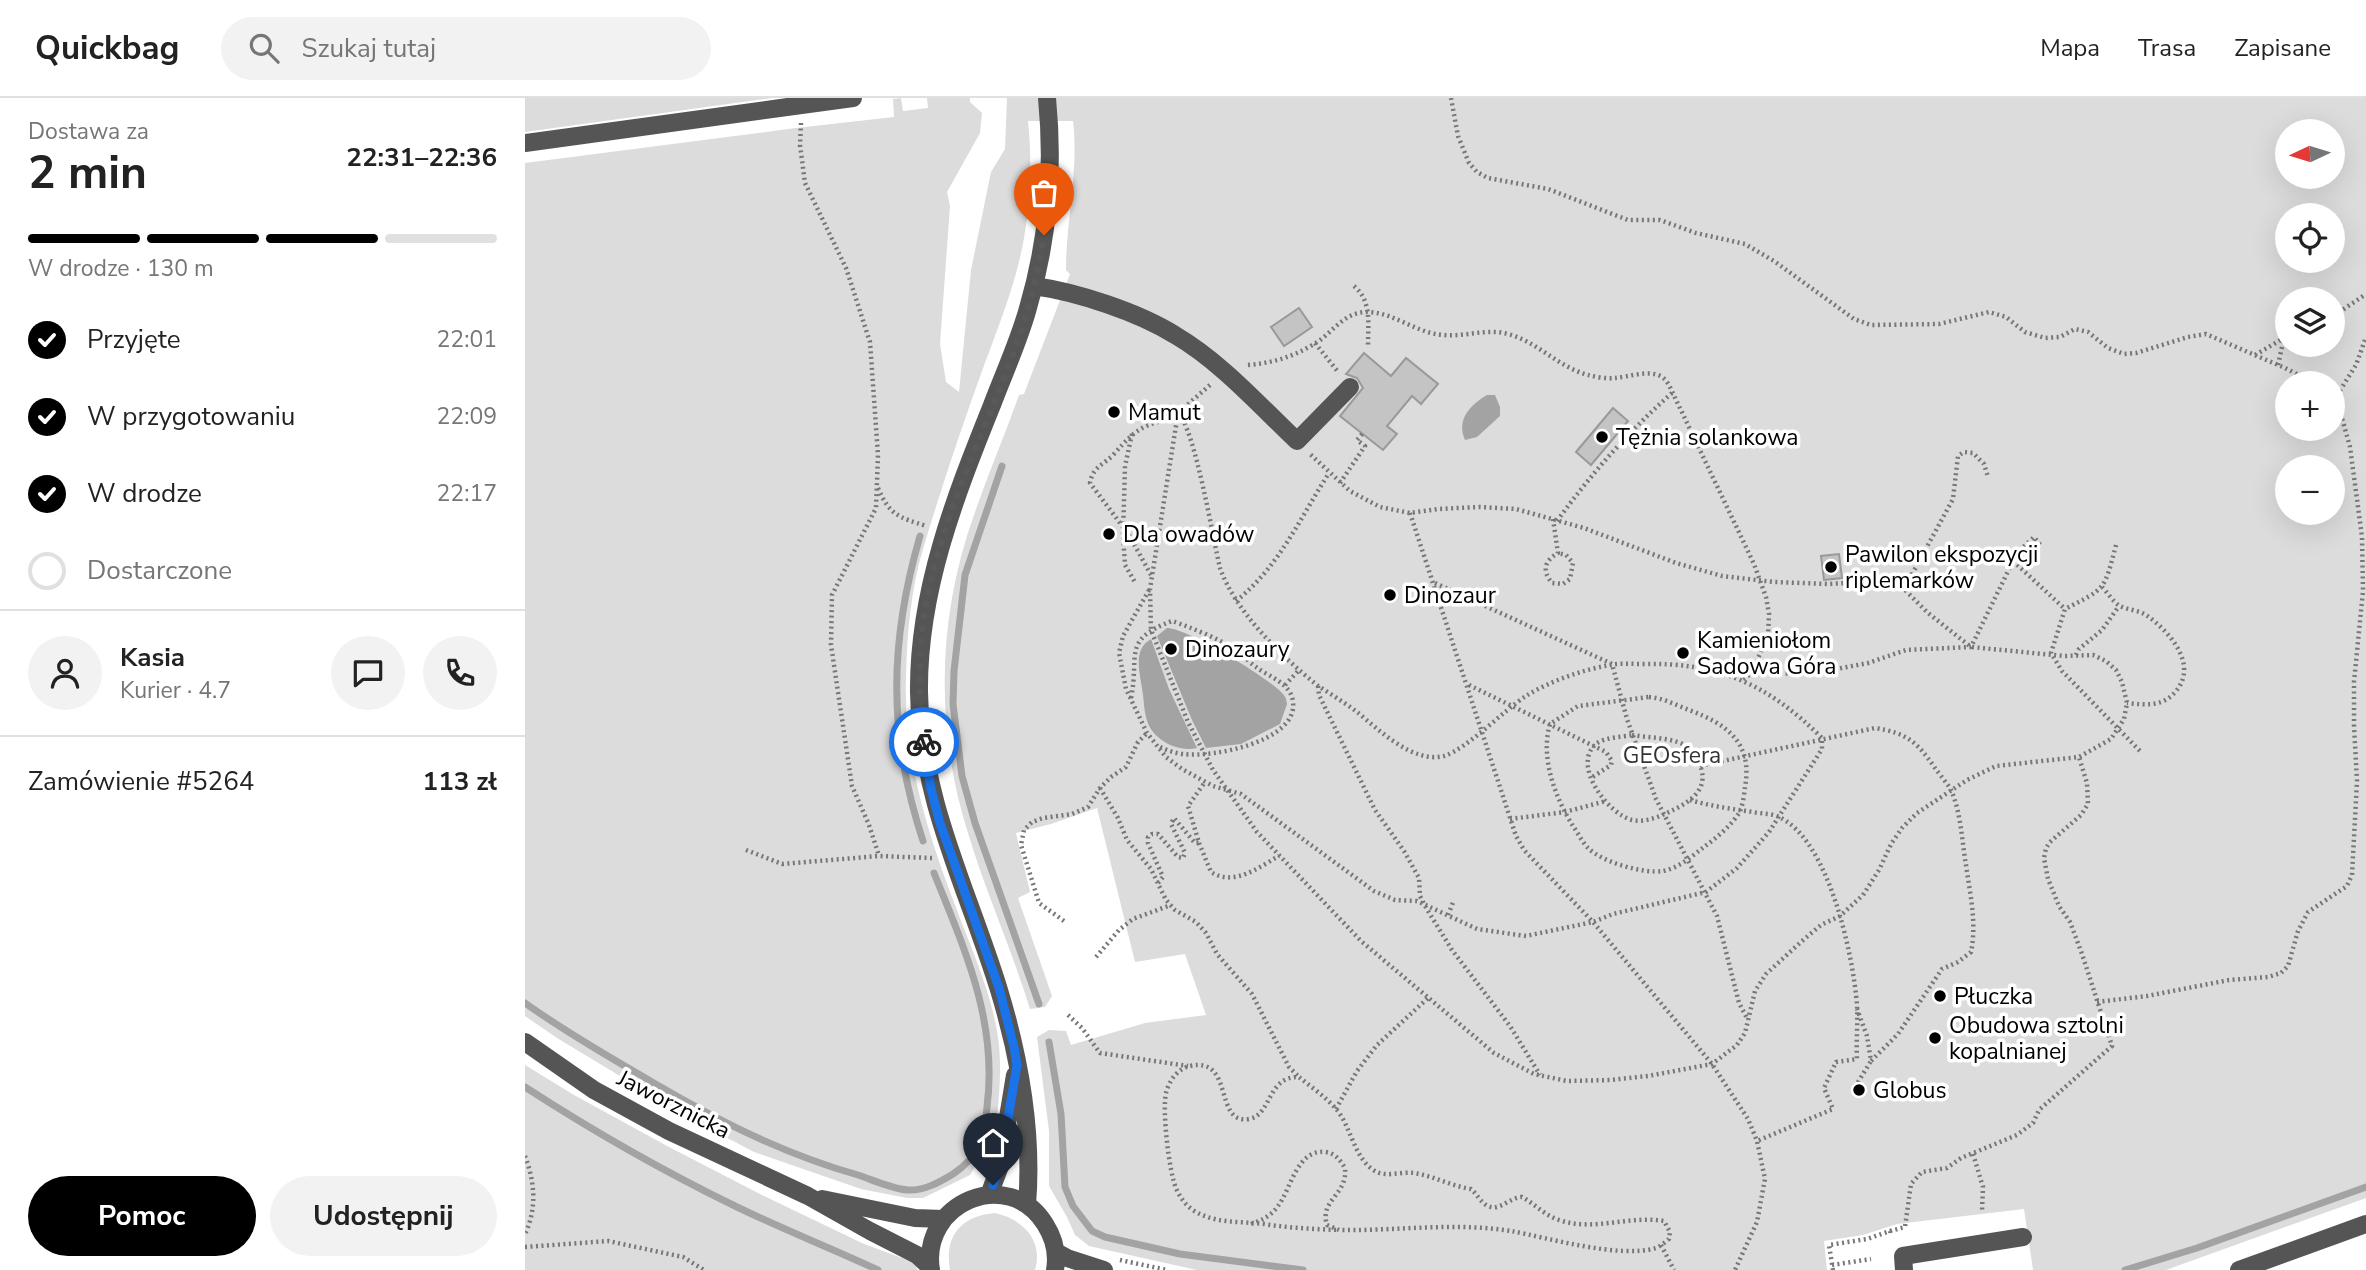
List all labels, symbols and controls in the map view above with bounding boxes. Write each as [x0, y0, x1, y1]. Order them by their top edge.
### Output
search box [221, 17, 711, 80]
text: Quickbag [35, 26, 179, 71]
icon: search [245, 29, 283, 67]
text: Szukaj tutaj [301, 31, 436, 66]
text: Mapa [2040, 32, 2100, 64]
text: Trasa [2138, 32, 2196, 64]
text: Zapisane [2234, 32, 2331, 64]
text: Dostawa za [28, 116, 149, 147]
north arrow [2275, 119, 2345, 189]
map controls [2275, 119, 2345, 525]
text: 22:31–22:36 [346, 140, 497, 175]
text: 2 min [28, 141, 147, 204]
pin [1014, 163, 1074, 235]
icon: bag [1025, 174, 1063, 212]
button: locate [2275, 203, 2345, 273]
text: W drodze · 130 m [28, 253, 214, 284]
button: layers [2275, 287, 2345, 357]
icon: check [28, 321, 66, 359]
text: Przyjęte [87, 322, 181, 357]
text: 22:01 [437, 324, 497, 355]
button: + [2275, 371, 2345, 441]
place label: Mamut [1128, 397, 1201, 428]
icon: check [28, 398, 66, 436]
text: W przygotowaniu [87, 399, 295, 434]
text: 22:09 [437, 401, 497, 432]
marker: Mamut [1106, 404, 1122, 420]
place label: Tężnia solankowa [1616, 422, 1798, 453]
marker: Tężnia solankowa [1594, 429, 1610, 445]
button: − [2275, 455, 2345, 525]
icon: check [28, 475, 66, 513]
text: W drodze [87, 476, 202, 511]
text: 22:17 [437, 478, 497, 509]
place label: Dla owadów [1123, 519, 1254, 550]
marker: Dla owadów [1101, 526, 1117, 542]
place label: Pawilon ekspozycji riplemarków [1845, 539, 2038, 596]
text: Dostarczone [87, 553, 232, 588]
marker: Pawilon ekspozycji riplemarków [1823, 559, 1839, 575]
place label: Dinozaur [1404, 580, 1497, 611]
marker: Dinozaur [1382, 587, 1398, 603]
place label: Kamieniołom Sadowa Góra [1697, 625, 1836, 682]
place label: Dinozaury [1185, 634, 1290, 665]
button: person [28, 636, 102, 710]
button: chat [331, 636, 405, 710]
button: phone [423, 636, 497, 710]
text: Kasia [120, 640, 185, 675]
marker: Dinozaury [1163, 641, 1179, 657]
marker: Kamieniołom Sadowa Góra [1675, 645, 1691, 661]
text: Kurier · 4.7 [120, 675, 231, 706]
courier [889, 707, 959, 777]
icon: bike [905, 723, 943, 761]
park label: GEOsfera [1623, 740, 1721, 771]
text: Zamówienie #5264 [28, 764, 254, 799]
text: 113 zł [423, 764, 497, 799]
place label: Płuczka [1954, 981, 2033, 1012]
marker: Płuczka [1932, 988, 1948, 1004]
place label: Obudowa sztolni kopalnianej [1949, 1010, 2124, 1067]
marker: Obudowa sztolni kopalnianej [1927, 1030, 1943, 1046]
street label: Jaworznicka [611, 1062, 736, 1146]
place label: Globus [1873, 1075, 1947, 1106]
marker: Globus [1851, 1082, 1867, 1098]
pin [963, 1113, 1023, 1185]
icon: home [974, 1124, 1012, 1162]
button: Pomoc [28, 1176, 256, 1256]
button: Udostępnij [270, 1176, 497, 1256]

